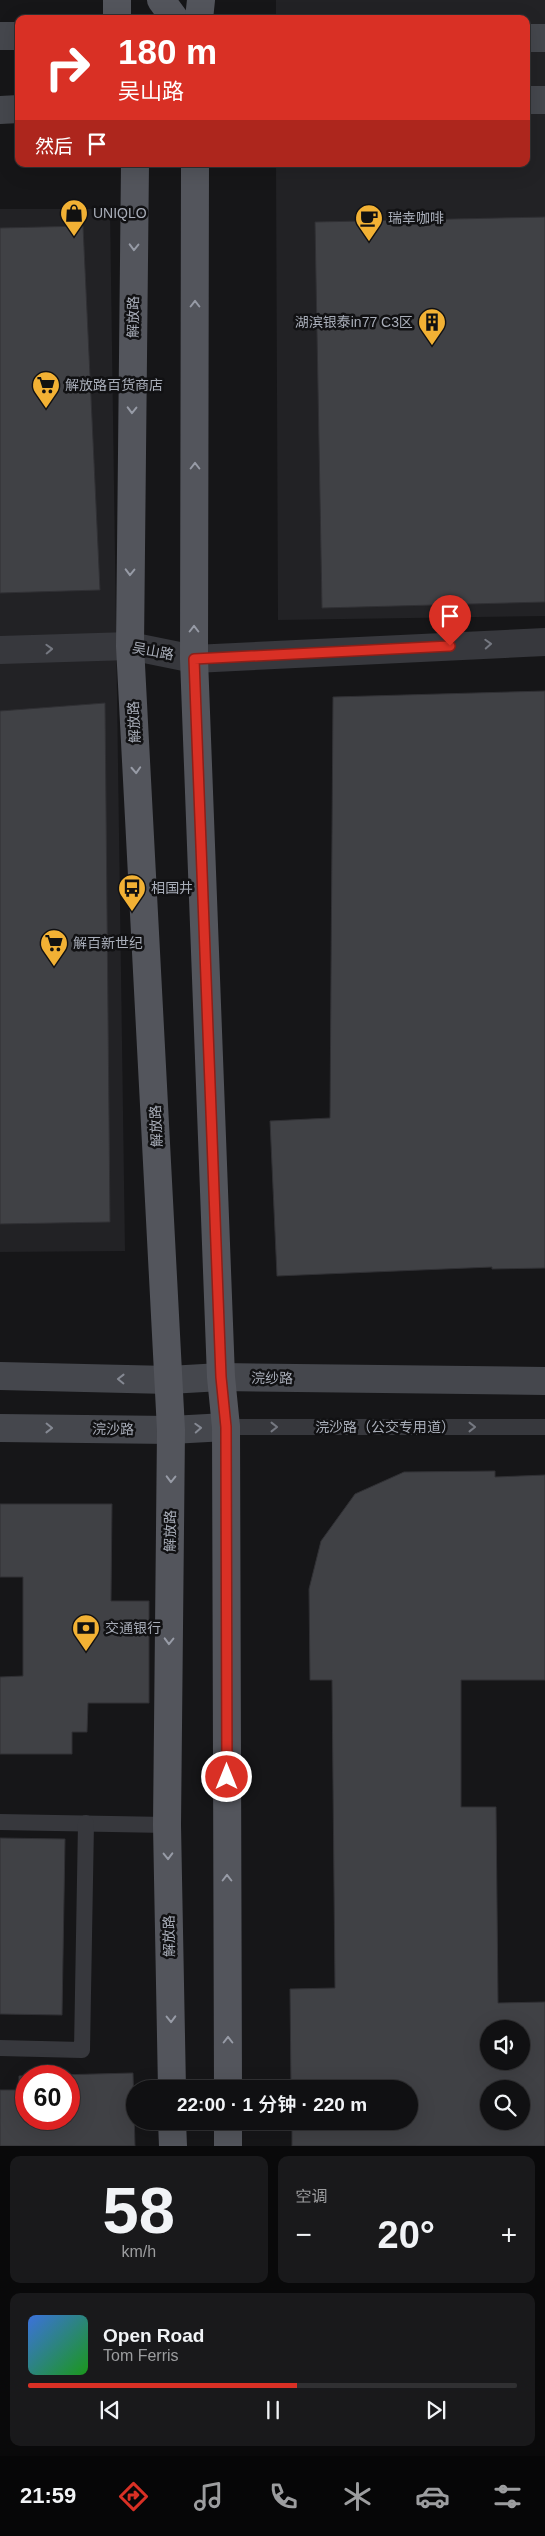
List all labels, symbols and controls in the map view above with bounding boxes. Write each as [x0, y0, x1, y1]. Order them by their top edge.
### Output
text: 180 m [118, 32, 217, 71]
icon: right [35, 35, 100, 100]
text: 吴山路 [118, 79, 184, 104]
icon: arrive [83, 130, 111, 158]
text: 然后 [35, 136, 73, 157]
shop icon: UNIQLO [59, 198, 89, 237]
cafe icon: 瑞幸咖啡 [354, 203, 384, 242]
place label: UNIQLO [93, 205, 147, 221]
place label: 瑞幸咖啡 [388, 210, 444, 226]
one-way arrow [129, 244, 139, 252]
street label: 解放路 [125, 296, 141, 338]
one-way arrow [190, 300, 200, 308]
building icon: 湖滨银泰in77 C3区 [417, 307, 447, 346]
place label: 湖滨银泰in77 C3区 [295, 314, 413, 330]
supermarket icon: 解放路百货商店 [31, 370, 61, 409]
place label: 解放路百货商店 [65, 377, 163, 393]
one-way arrow [127, 406, 137, 414]
one-way arrow [190, 462, 200, 470]
one-way arrow [125, 569, 135, 577]
pin [429, 595, 471, 646]
icon: arrive [436, 602, 464, 630]
one-way arrow [189, 625, 199, 632]
street label: 吴山路 [131, 639, 175, 663]
one-way arrow [484, 639, 492, 650]
one-way arrow [45, 643, 53, 654]
street label: 解放路 [125, 701, 143, 743]
one-way arrow [131, 766, 142, 774]
bus stop icon: 相国井 [117, 873, 147, 912]
place label: 相国井 [151, 880, 193, 896]
supermarket icon: 解百新世纪 [39, 928, 69, 967]
place label: 解百新世纪 [73, 935, 143, 951]
street label: 解放路 [147, 1105, 165, 1147]
street label: 浣纱路 [251, 1370, 293, 1386]
one-way arrow [116, 1373, 124, 1384]
street label: 浣沙路（公交专用道） [315, 1419, 455, 1435]
street label: 浣沙路 [92, 1421, 134, 1437]
one-way arrow [271, 1422, 279, 1432]
one-way arrow [468, 1422, 476, 1432]
one-way arrow [45, 1423, 53, 1434]
one-way arrow [195, 1423, 203, 1434]
one-way arrow [166, 1475, 176, 1483]
street label: 解放路 [162, 1510, 178, 1552]
bank icon: 交通银行 [71, 1613, 101, 1652]
place label: 交通银行 [105, 1620, 161, 1636]
one-way arrow [164, 1638, 174, 1645]
position arrow [200, 1750, 252, 1802]
one-way arrow [163, 1852, 173, 1860]
one-way arrow [222, 1873, 232, 1881]
street label: 解放路 [161, 1915, 177, 1957]
one-way arrow [165, 2015, 176, 2023]
map controls [480, 2020, 530, 2130]
button: sound [480, 2020, 530, 2070]
one-way arrow [223, 2036, 233, 2044]
speed limit sign: 60 [15, 2065, 80, 2130]
button: search [480, 2080, 530, 2130]
text: 22:00 · 1 分钟 · 220 m [177, 2094, 367, 2115]
text: 58 [103, 2174, 175, 2247]
text: 空调 [296, 2188, 328, 2205]
text: 20° [378, 2214, 435, 2256]
text: − [296, 2219, 312, 2250]
text: + [501, 2219, 517, 2250]
text: km/h [121, 2243, 156, 2260]
text: Open Road [103, 2325, 204, 2346]
text: Tom Ferris [103, 2347, 179, 2364]
icon: previous [96, 2396, 124, 2424]
icon: pause [259, 2396, 287, 2424]
icon: next [422, 2396, 450, 2424]
icon: directions [116, 2479, 151, 2514]
icon: music [191, 2479, 226, 2514]
icon: phone [266, 2479, 301, 2514]
icon: climate [340, 2479, 375, 2514]
icon: car [415, 2479, 450, 2514]
icon: filters [490, 2479, 525, 2514]
text: 21:59 [20, 2483, 76, 2508]

